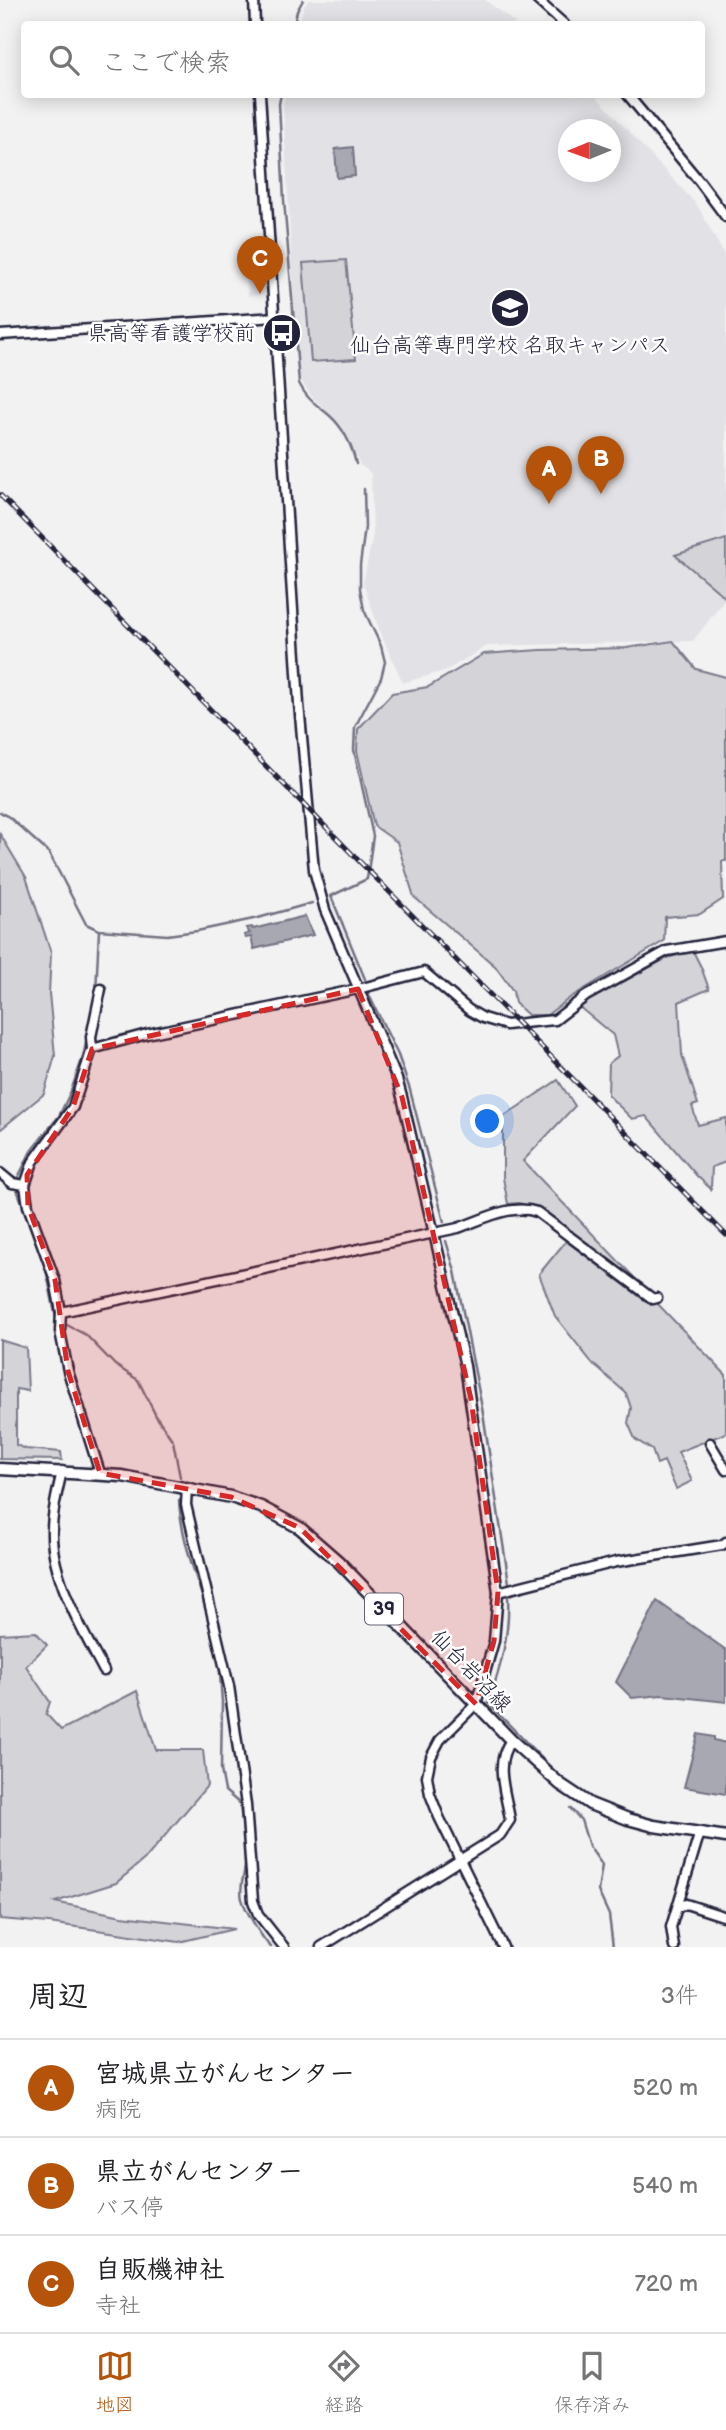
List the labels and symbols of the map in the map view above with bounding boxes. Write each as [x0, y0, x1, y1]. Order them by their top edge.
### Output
north arrow [558, 119, 621, 182]
pin: C [237, 236, 283, 294]
school or university icon: 仙台高等専門学校 名取キャンパス [489, 287, 531, 329]
bus stop icon: 県高等看護学校前 [261, 312, 303, 354]
place label: 県高等看護学校前 [87, 321, 255, 346]
place label: 仙台高等専門学校 名取キャンパス [350, 333, 670, 358]
pin: B [578, 436, 624, 494]
pin: A [526, 446, 572, 504]
your location [470, 1104, 504, 1138]
road number: 39 [365, 1594, 403, 1624]
street label: 仙台岩沼線 [426, 1625, 516, 1717]

